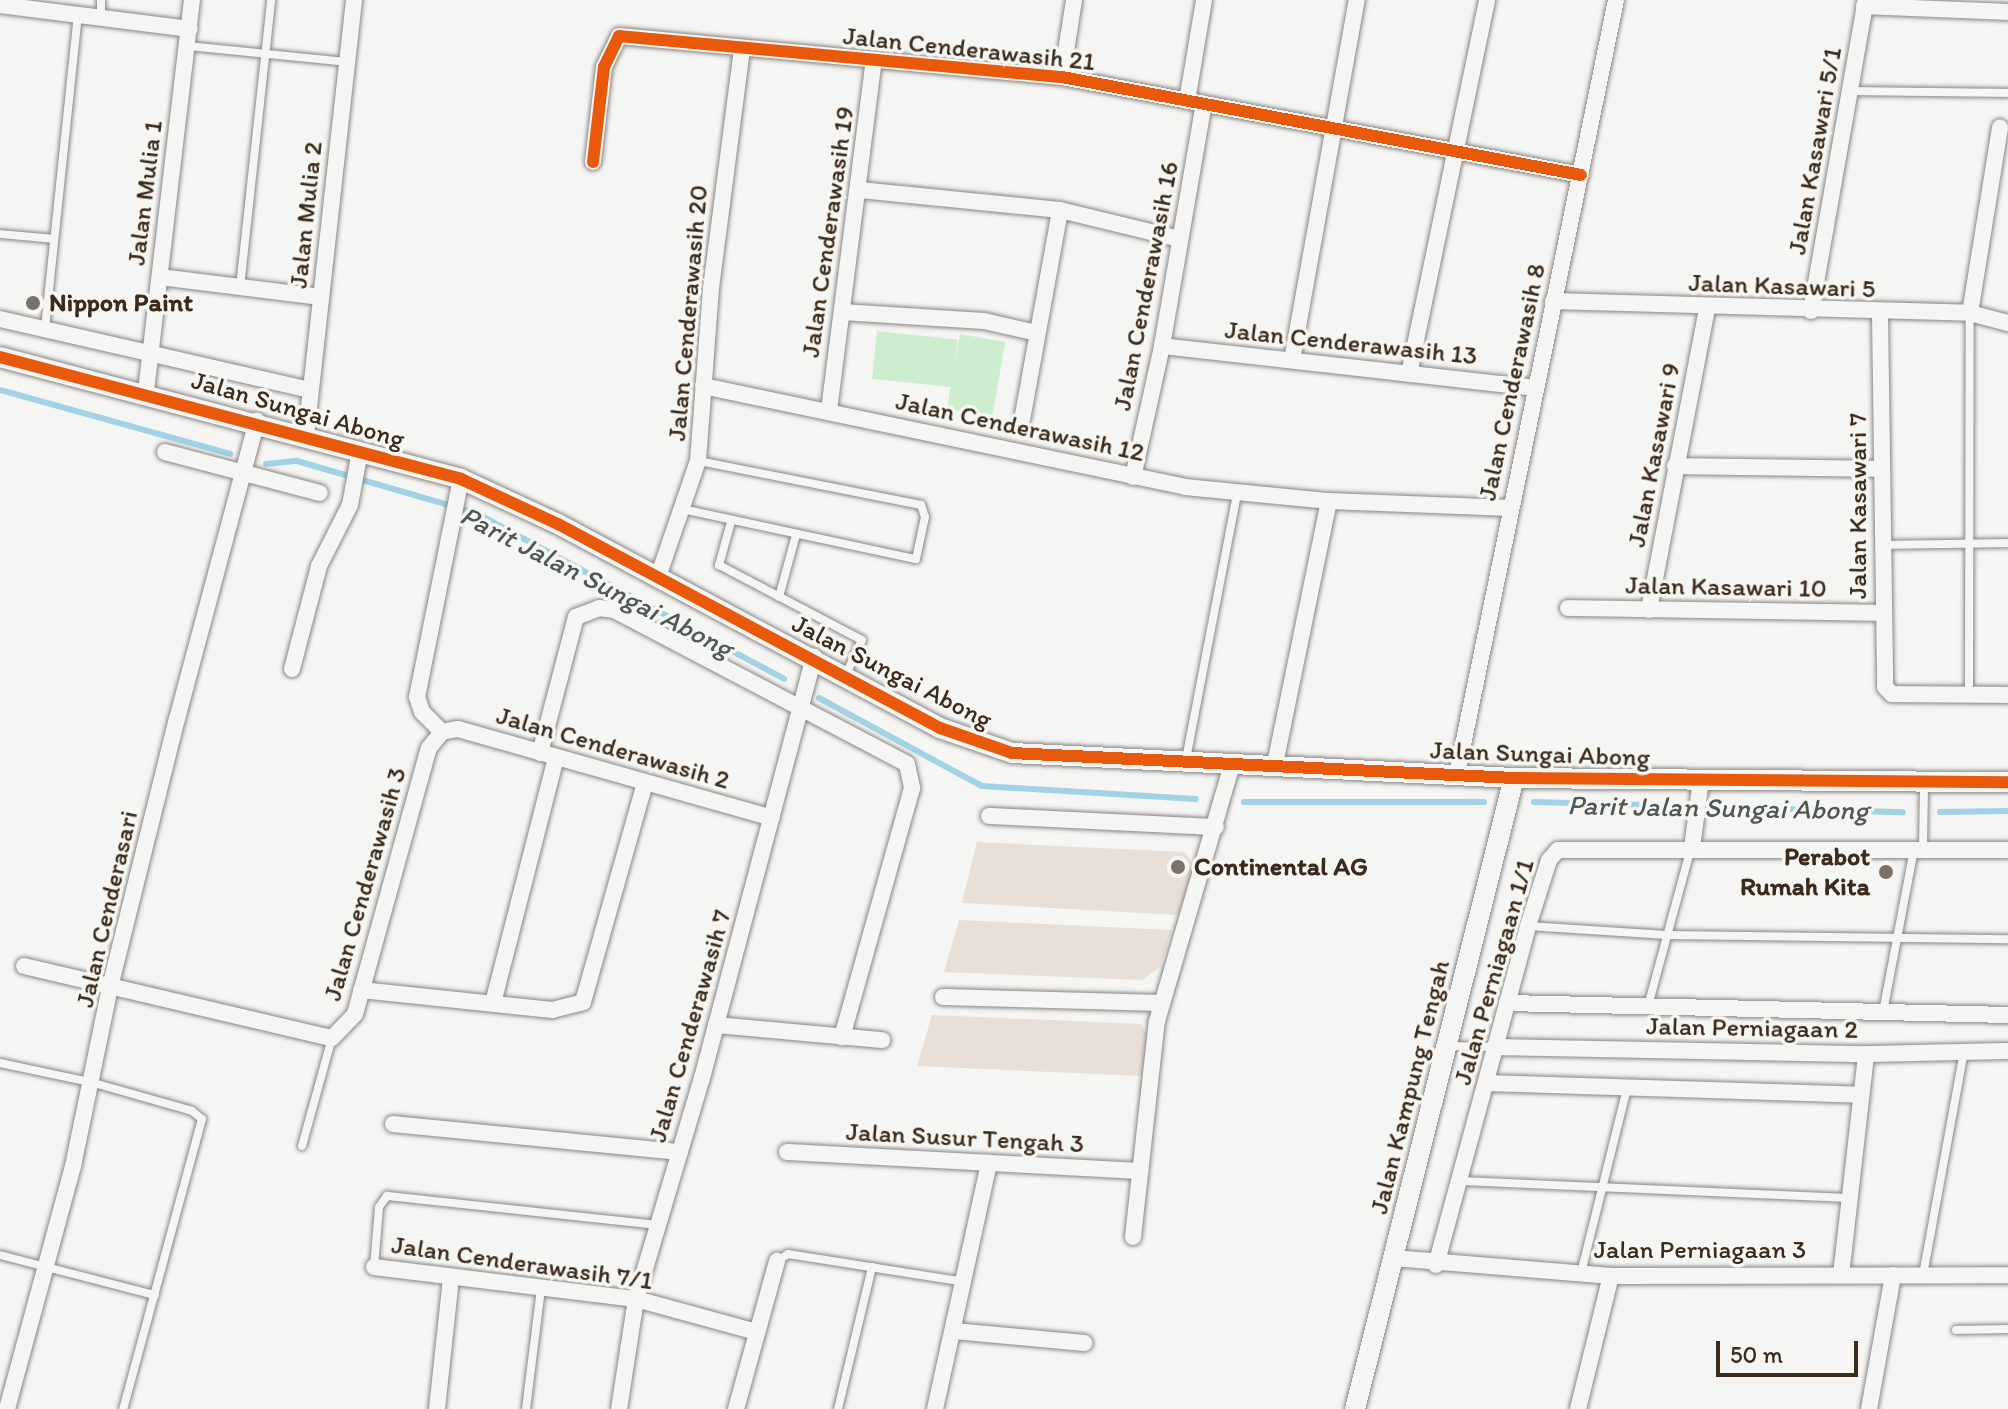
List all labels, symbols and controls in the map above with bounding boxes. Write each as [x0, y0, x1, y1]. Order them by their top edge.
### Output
street label: Jalan Cenderawasih 21 [841, 20, 1097, 78]
street label: Jalan Kasawari 5/1 [1781, 45, 1849, 257]
street label: Jalan Cenderawasih 19 [795, 104, 861, 360]
street label: Jalan Mulia 1 [121, 119, 169, 267]
street label: Jalan Mulia 2 [283, 140, 329, 290]
street label: Jalan Cenderawasih 16 [1106, 158, 1186, 414]
street label: Jalan Cenderawasih 20 [661, 183, 715, 443]
street label: Jalan Cenderawasih 8 [1472, 260, 1552, 504]
street label: Jalan Kasawari 5 [1688, 267, 1876, 305]
place label: Nippon Paint [49, 287, 192, 319]
marker: Nippon Paint [24, 294, 42, 312]
street label: Jalan Cenderawasih 13 [1223, 314, 1479, 372]
street label: Jalan Kasawari 9 [1621, 360, 1687, 550]
street label: Jalan Sungai Abong [189, 365, 407, 455]
street label: Jalan Cenderawasih 12 [892, 385, 1148, 469]
street label: Jalan Kasawari 7 [1842, 413, 1874, 599]
water label: Parit Jalan Sungai Abong [456, 498, 738, 664]
street label: Jalan Kasawari 10 [1625, 570, 1827, 604]
street label: Jalan Sungai Abong [788, 609, 996, 735]
street label: Jalan Cenderawasih 2 [492, 700, 734, 796]
street label: Jalan Sungai Abong [1430, 735, 1650, 773]
street label: Jalan Cenderawasih 3 [317, 763, 413, 1005]
water label: Parit Jalan Sungai Abong [1568, 788, 1868, 826]
street label: Jalan Cenderasari [69, 808, 145, 1010]
place label: Perabot Rumah Kita [1740, 841, 1870, 902]
place label: Continental AG [1194, 851, 1368, 883]
street label: Jalan Perniagaan 1/1 [1447, 856, 1541, 1088]
marker: Continental AG [1169, 858, 1187, 876]
marker: Perabot Rumah Kita [1877, 863, 1895, 881]
street label: Jalan Cenderawasih 7 [642, 906, 738, 1146]
street label: Jalan Kampung Tengah [1364, 958, 1456, 1216]
street label: Jalan Perniagaan 2 [1647, 1011, 1857, 1045]
street label: Jalan Susur Tengah 3 [847, 1116, 1083, 1160]
street label: Jalan Cenderawasih 7/1 [389, 1229, 655, 1297]
street label: Jalan Perniagaan 3 [1595, 1234, 1805, 1266]
scale bar [1720, 1325, 1862, 1375]
text: 50 m [1730, 1340, 1783, 1369]

